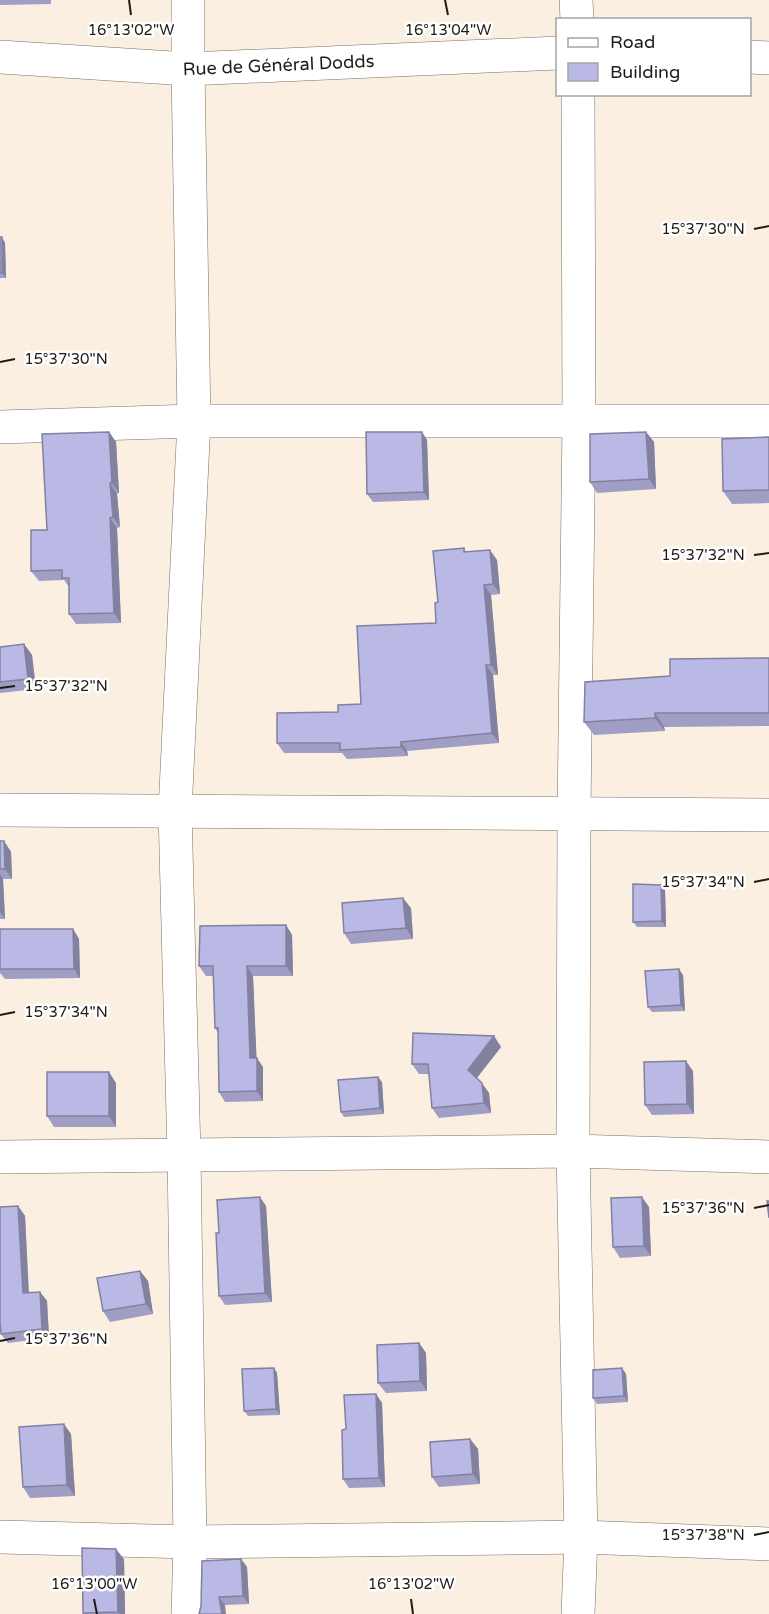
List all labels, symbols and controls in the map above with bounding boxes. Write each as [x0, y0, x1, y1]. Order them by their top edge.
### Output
legend [556, 18, 751, 96]
text: 16°13'02"W [88, 21, 174, 39]
text: 16°13'04"W [405, 21, 491, 39]
text: Road [610, 31, 655, 53]
street label: Rue de Général Dodds [182, 50, 375, 80]
text: Building [610, 61, 680, 83]
text: 15°37'30"N [661, 220, 745, 238]
text: 15°37'30"N [24, 350, 108, 368]
text: 15°37'32"N [661, 546, 745, 564]
text: 15°37'32"N [24, 677, 108, 695]
text: 15°37'34"N [661, 873, 745, 891]
text: 15°37'34"N [24, 1003, 108, 1021]
text: 15°37'36"N [661, 1199, 745, 1217]
text: 15°37'36"N [24, 1330, 108, 1348]
text: 15°37'38"N [661, 1526, 745, 1544]
text: 16°13'00"W [51, 1575, 137, 1593]
text: 16°13'02"W [368, 1575, 454, 1593]

